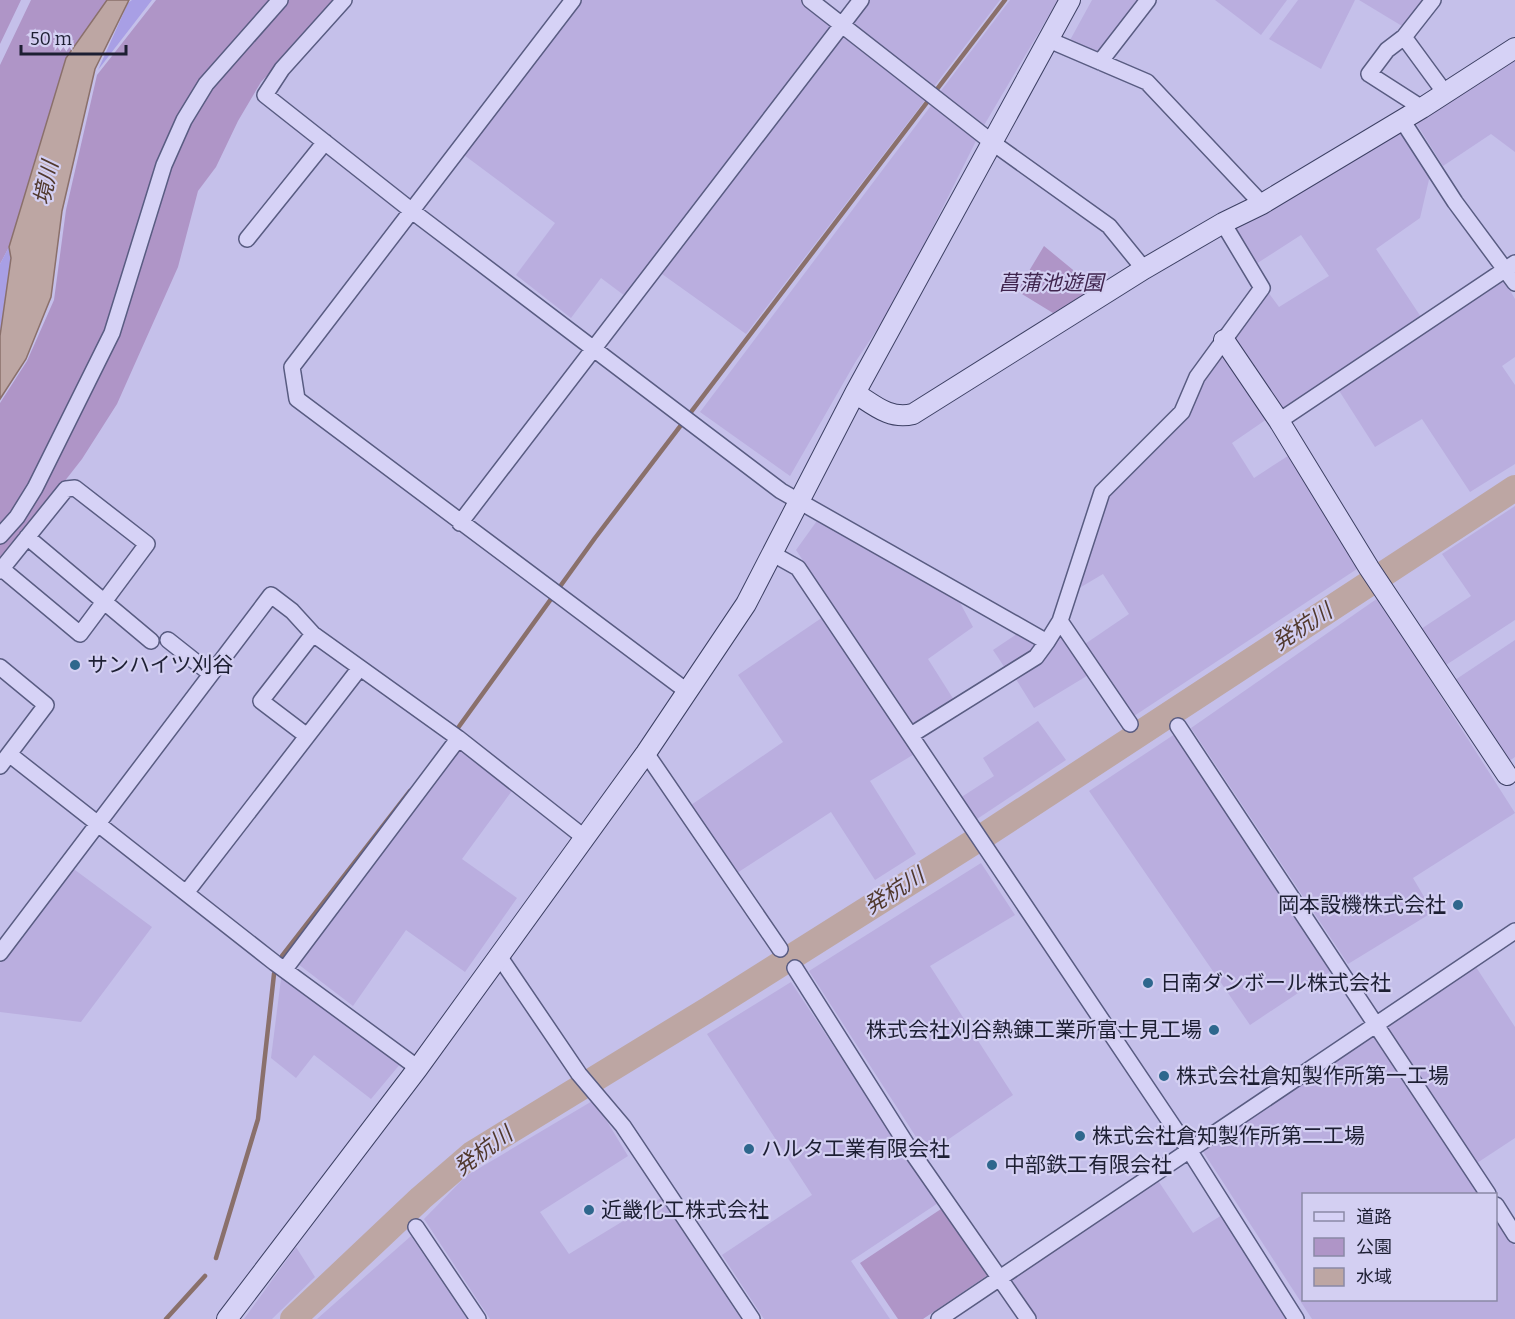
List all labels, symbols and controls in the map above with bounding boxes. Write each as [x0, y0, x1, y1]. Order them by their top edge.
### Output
scale bar [21, 18, 126, 56]
text: 50 m [30, 28, 72, 50]
water label: 境川 [28, 157, 64, 207]
park label: 菖蒲池遊園 [999, 270, 1106, 296]
water label: 発杭川 [1267, 597, 1339, 656]
place label: サンハイツ刈谷 [87, 652, 234, 678]
marker: サンハイツ刈谷 [68, 658, 82, 672]
water label: 発杭川 [859, 861, 931, 920]
place label: 岡本設機株式会社 [1278, 892, 1446, 918]
marker: 岡本設機株式会社 [1451, 898, 1465, 912]
place label: 日南ダンボール株式会社 [1160, 970, 1391, 996]
marker: 日南ダンボール株式会社 [1141, 976, 1155, 990]
place label: 株式会社刈谷熱錬工業所富士見工場 [866, 1017, 1202, 1043]
marker: 株式会社刈谷熱錬工業所富士見工場 [1207, 1023, 1221, 1037]
place label: 株式会社倉知製作所第一工場 [1176, 1063, 1449, 1089]
marker: 株式会社倉知製作所第一工場 [1157, 1069, 1171, 1083]
water label: 発杭川 [448, 1120, 519, 1181]
place label: 株式会社倉知製作所第二工場 [1092, 1123, 1365, 1149]
marker: 株式会社倉知製作所第二工場 [1073, 1129, 1087, 1143]
place label: ハルタ工業有限会社 [761, 1136, 950, 1162]
marker: ハルタ工業有限会社 [742, 1142, 756, 1156]
place label: 中部鉄工有限会社 [1004, 1152, 1172, 1178]
marker: 中部鉄工有限会社 [985, 1158, 999, 1172]
legend [1302, 1193, 1497, 1301]
place label: 近畿化工株式会社 [601, 1197, 769, 1223]
marker: 近畿化工株式会社 [582, 1203, 596, 1217]
text: 道路 [1356, 1206, 1392, 1228]
text: 公園 [1356, 1236, 1392, 1258]
text: 水域 [1356, 1266, 1392, 1288]

